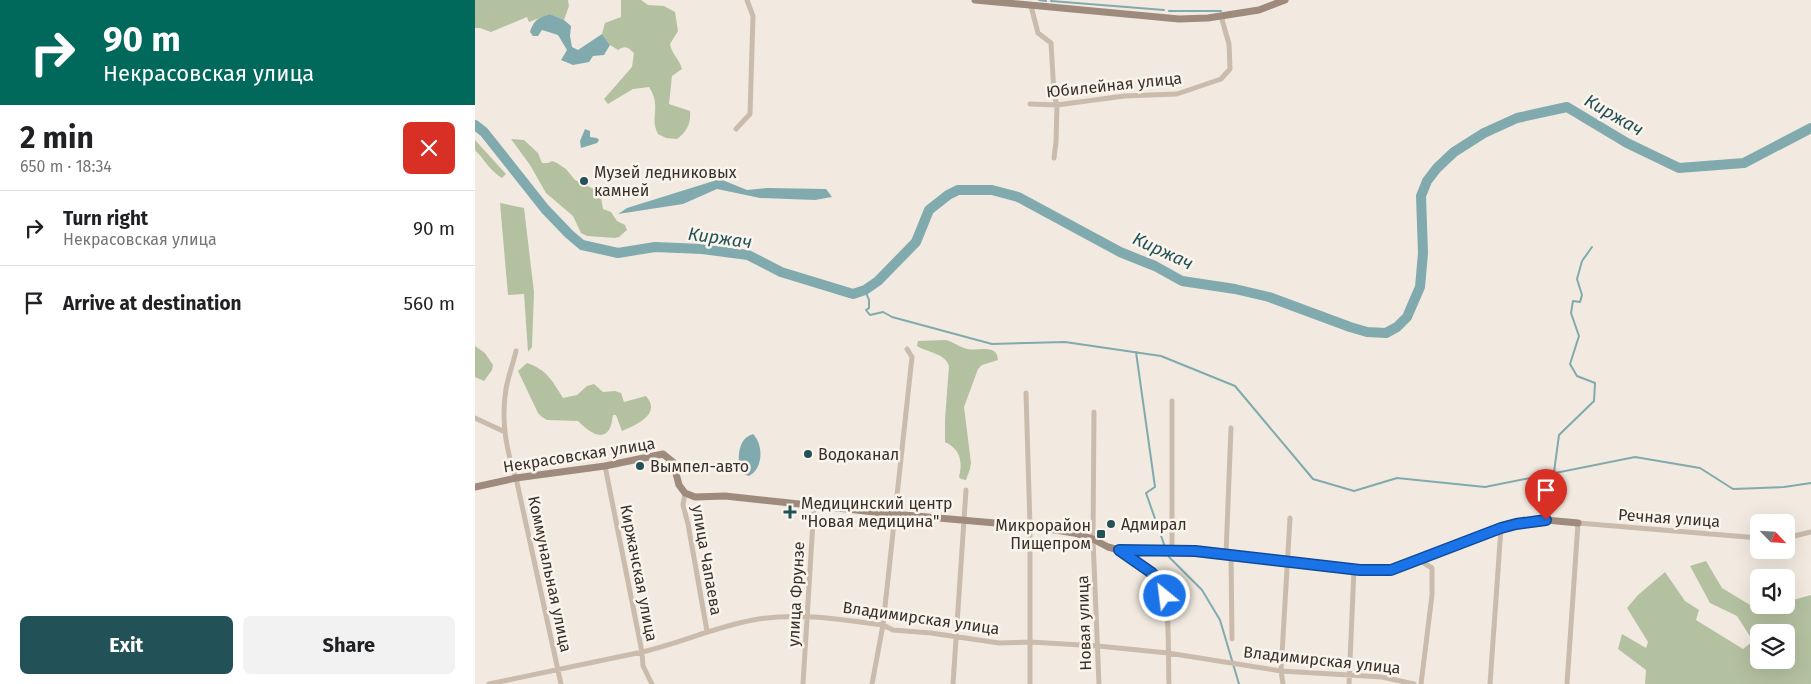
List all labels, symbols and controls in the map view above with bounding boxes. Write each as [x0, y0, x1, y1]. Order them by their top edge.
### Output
text: 90 m [103, 18, 181, 60]
icon: right [20, 20, 85, 85]
text: Некрасовская улица [103, 60, 314, 87]
street label: Юбилейная улица [1045, 68, 1183, 102]
water label: Киржач [1581, 89, 1647, 141]
text: 2 min [20, 120, 94, 156]
button: close [403, 122, 455, 174]
text: 650 m · 18:34 [20, 157, 112, 176]
place label: Музей ледниковых камней [594, 163, 737, 200]
marker: Музей ледниковых камней [578, 175, 590, 187]
text: Turn right [63, 207, 148, 230]
icon: right [20, 214, 48, 242]
text: 90 m [413, 217, 455, 240]
water label: Киржач [687, 223, 753, 253]
water label: Киржач [1129, 227, 1197, 275]
text: Некрасовская улица [63, 230, 217, 249]
icon: arrive [20, 289, 48, 317]
text: Arrive at destination [63, 292, 242, 315]
text: 560 m [403, 292, 455, 315]
street label: Некрасовская улица [502, 434, 656, 476]
place label: Водоканал [818, 445, 899, 464]
marker: Водоканал [802, 448, 814, 460]
place label: Вымпел-авто [650, 457, 749, 476]
marker: Вымпел-авто [634, 460, 646, 472]
pin [1525, 469, 1567, 520]
icon: arrive [1532, 476, 1560, 504]
street label: Коммунальная улица [524, 494, 576, 654]
place label: Медицинский центр "Новая медицина" [801, 494, 953, 531]
street label: Киржачская улица [616, 503, 662, 643]
street label: улица Чапаева [688, 503, 726, 617]
marker: Медицинский центр "Новая медицина" [783, 505, 797, 519]
street label: Речная улица [1617, 505, 1721, 531]
north arrow [1750, 514, 1795, 559]
map controls [1750, 514, 1795, 669]
place label: Адмирал [1121, 515, 1187, 534]
place label: Микрорайон Пищепром [995, 516, 1091, 553]
marker: Адмирал [1105, 518, 1117, 530]
marker: Микрорайон Пищепром [1095, 528, 1107, 540]
street label: улица Фрунзе [784, 541, 808, 647]
position arrow [1138, 569, 1190, 621]
button: sound [1750, 569, 1795, 614]
street label: Новая улица [1073, 575, 1095, 671]
street label: Владимирская улица [841, 598, 1001, 638]
button: Exit [20, 616, 233, 674]
button: Share [243, 616, 455, 674]
button: layers [1750, 624, 1795, 669]
street label: Владимирская улица [1242, 642, 1402, 678]

